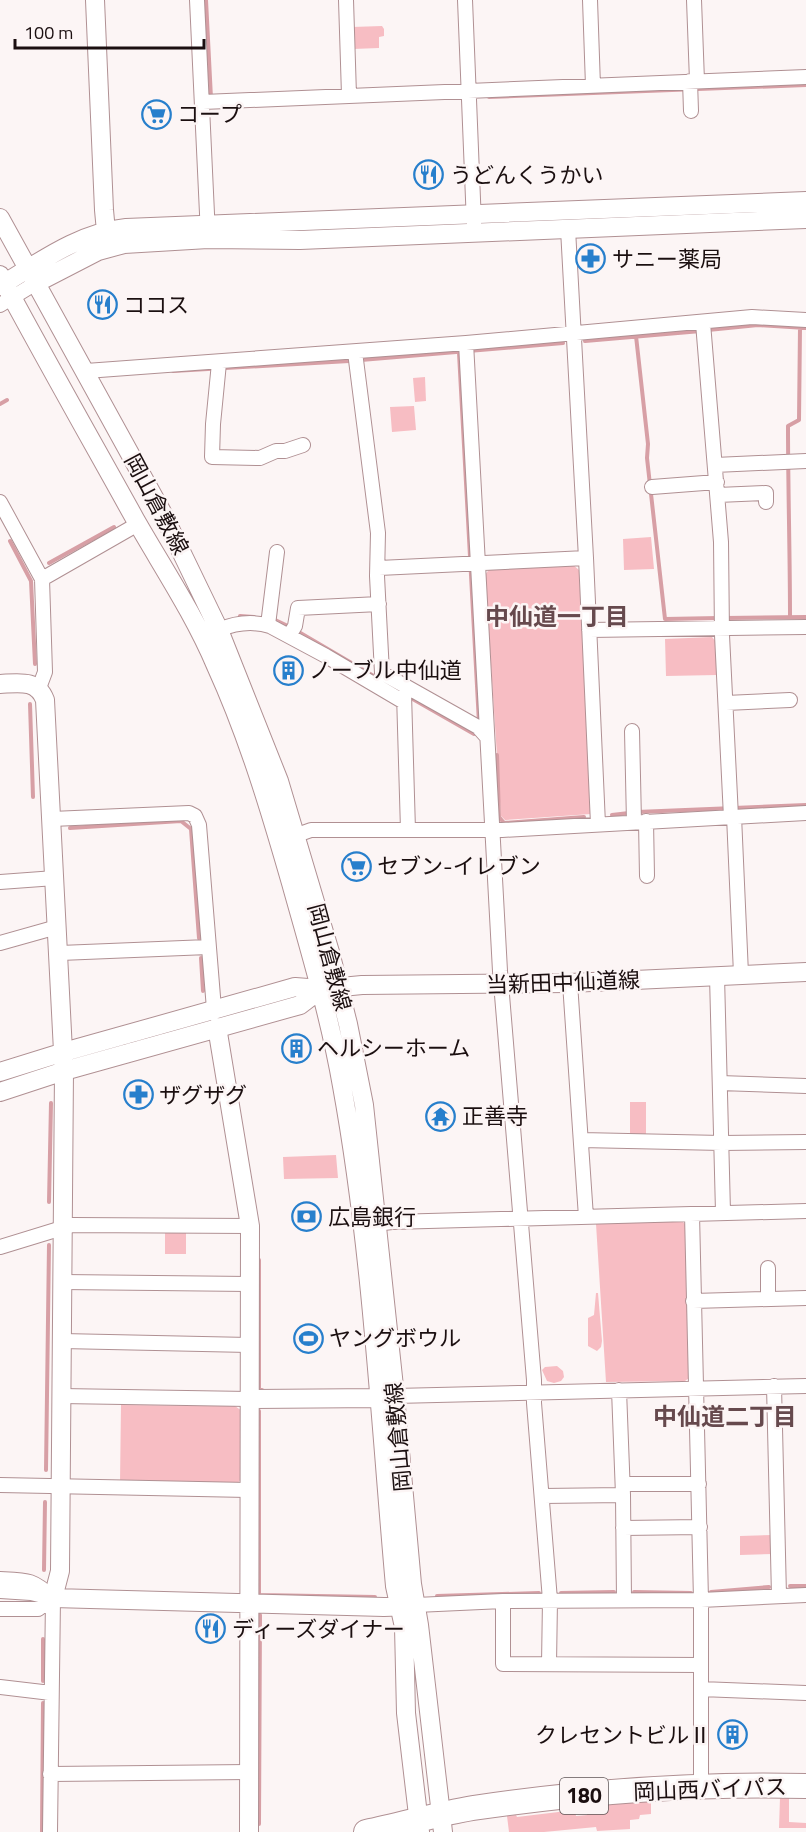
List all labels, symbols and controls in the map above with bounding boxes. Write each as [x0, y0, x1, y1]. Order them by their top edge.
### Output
scale bar [15, 12, 204, 50]
text: 100 m [24, 19, 73, 46]
place label: コープ [177, 97, 242, 131]
supermarket icon: コープ [140, 98, 172, 130]
place label: うどんくうかい [450, 158, 604, 192]
restaurant icon: うどんくうかい [413, 159, 445, 191]
place label: サニー薬局 [612, 242, 722, 276]
pharmacy icon: サニー薬局 [575, 243, 607, 275]
place label: ココス [123, 288, 189, 322]
restaurant icon: ココス [86, 289, 118, 321]
street label: 岡山倉敷線 [116, 447, 198, 561]
district label: 中仙道一丁目 [485, 598, 629, 634]
place label: ノーブル中仙道 [309, 653, 462, 687]
building icon: ノーブル中仙道 [272, 654, 304, 686]
place label: セブン-イレブン [377, 849, 541, 883]
supermarket icon: セブン-イレブン [340, 850, 372, 882]
street label: 岡山倉敷線 [299, 899, 361, 1015]
street label: 当新田中仙道線 [485, 962, 641, 1002]
place label: ヘルシーホーム [317, 1031, 470, 1065]
building icon: ヘルシーホーム [280, 1032, 312, 1064]
place label: ザグザグ [159, 1078, 247, 1112]
pharmacy icon: ザグザグ [122, 1079, 154, 1111]
place label: 正善寺 [462, 1099, 528, 1133]
temple icon: 正善寺 [425, 1100, 457, 1132]
place label: 広島銀行 [328, 1200, 416, 1234]
bank icon: 広島銀行 [291, 1201, 323, 1233]
place label: ヤングボウル [329, 1321, 461, 1355]
sports icon: ヤングボウル [292, 1322, 324, 1354]
street label: 岡山倉敷線 [376, 1381, 420, 1493]
district label: 中仙道二丁目 [653, 1398, 797, 1434]
place label: ディーズダイナー [232, 1612, 405, 1646]
restaurant icon: ディーズダイナー [195, 1613, 227, 1645]
place label: クレセントビルⅡ [535, 1718, 711, 1752]
building icon: クレセントビルⅡ [716, 1719, 748, 1751]
street label: 岡山西バイパス [633, 1769, 787, 1809]
road number: 180 [560, 1778, 608, 1814]

